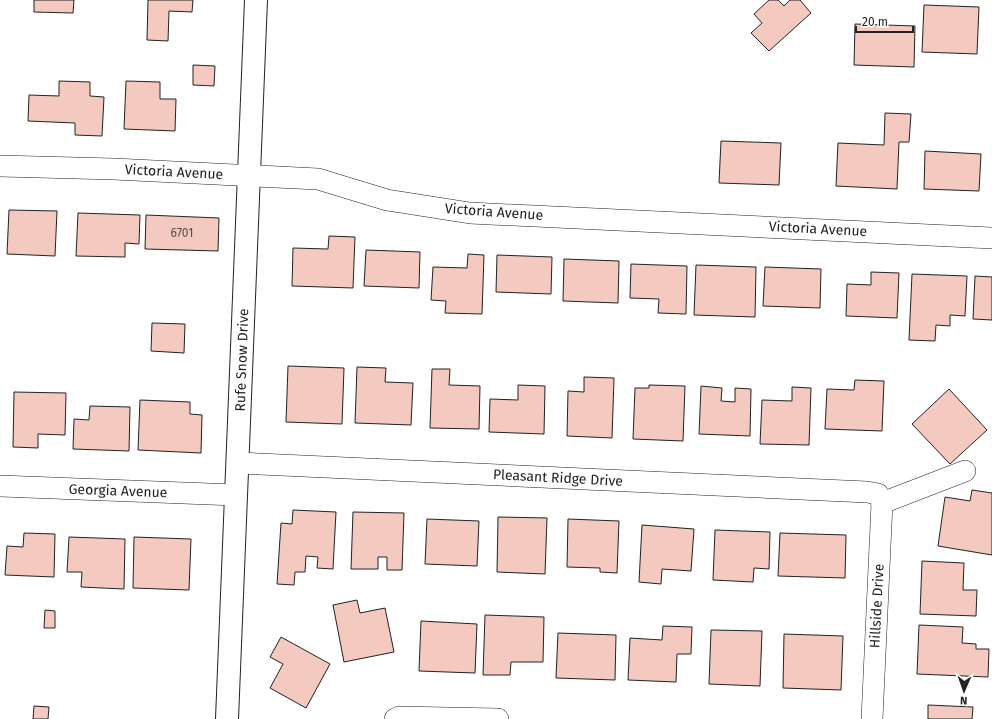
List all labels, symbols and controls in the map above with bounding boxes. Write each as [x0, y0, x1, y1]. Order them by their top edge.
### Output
scale bar [856, 8, 913, 34]
text: 20 m [862, 15, 888, 29]
street label: Victoria Avenue [124, 161, 224, 183]
street label: Victoria Avenue [444, 200, 544, 224]
street label: Victoria Avenue [768, 218, 868, 240]
house number: 6701 [171, 226, 193, 240]
street label: Rufe Snow Drive [232, 308, 252, 412]
street label: Pleasant Ridge Drive [493, 466, 623, 490]
street label: Georgia Avenue [68, 481, 168, 501]
street label: Hillside Drive [866, 563, 888, 649]
north arrow [944, 671, 984, 711]
text: N [960, 694, 968, 707]

